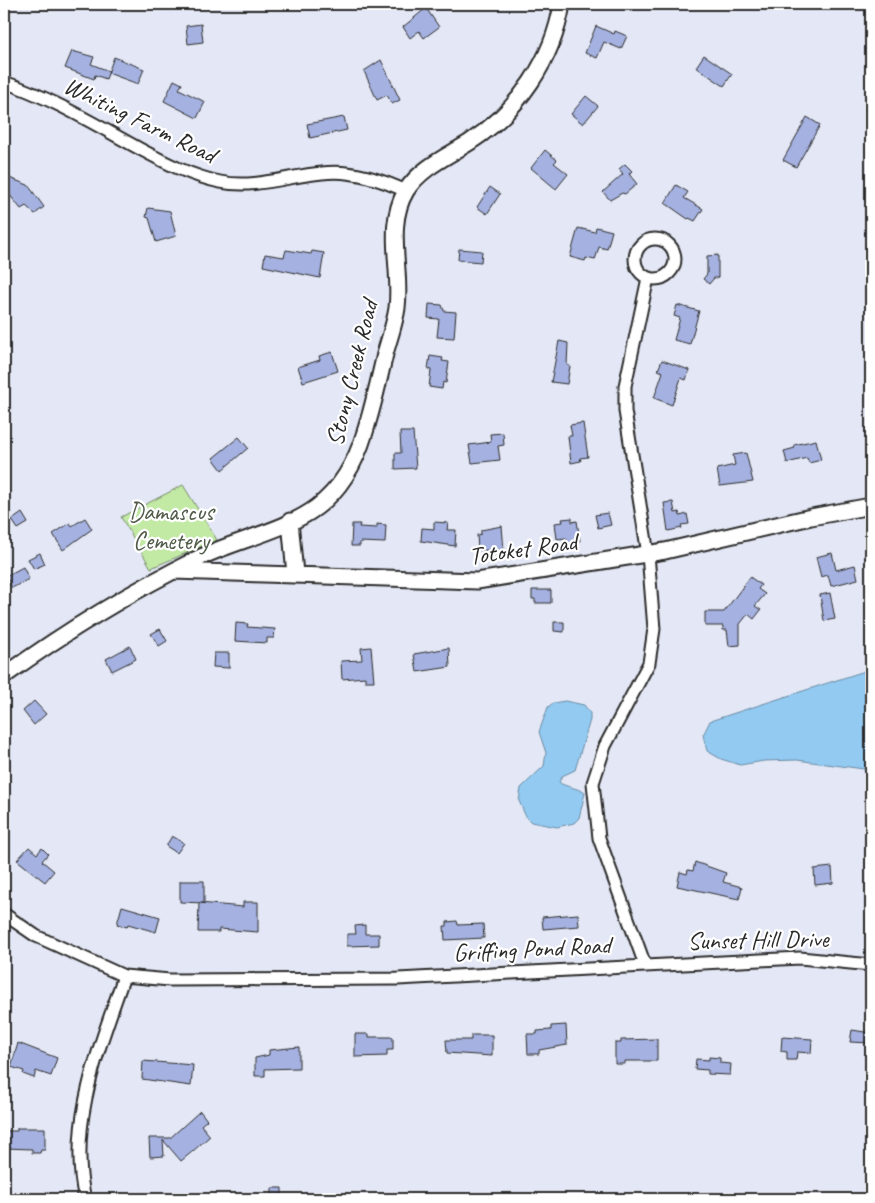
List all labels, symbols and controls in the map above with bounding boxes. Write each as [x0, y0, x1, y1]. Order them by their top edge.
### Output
street label: Whiting Farm Road [59, 69, 225, 172]
street label: Stony Creek Road [318, 294, 386, 449]
park label: Damascus Cemetery [128, 496, 216, 557]
street label: Totoket Road [467, 525, 583, 572]
street label: Sunset Hill Drive [687, 923, 831, 957]
street label: Griffing Pond Road [453, 929, 615, 969]

